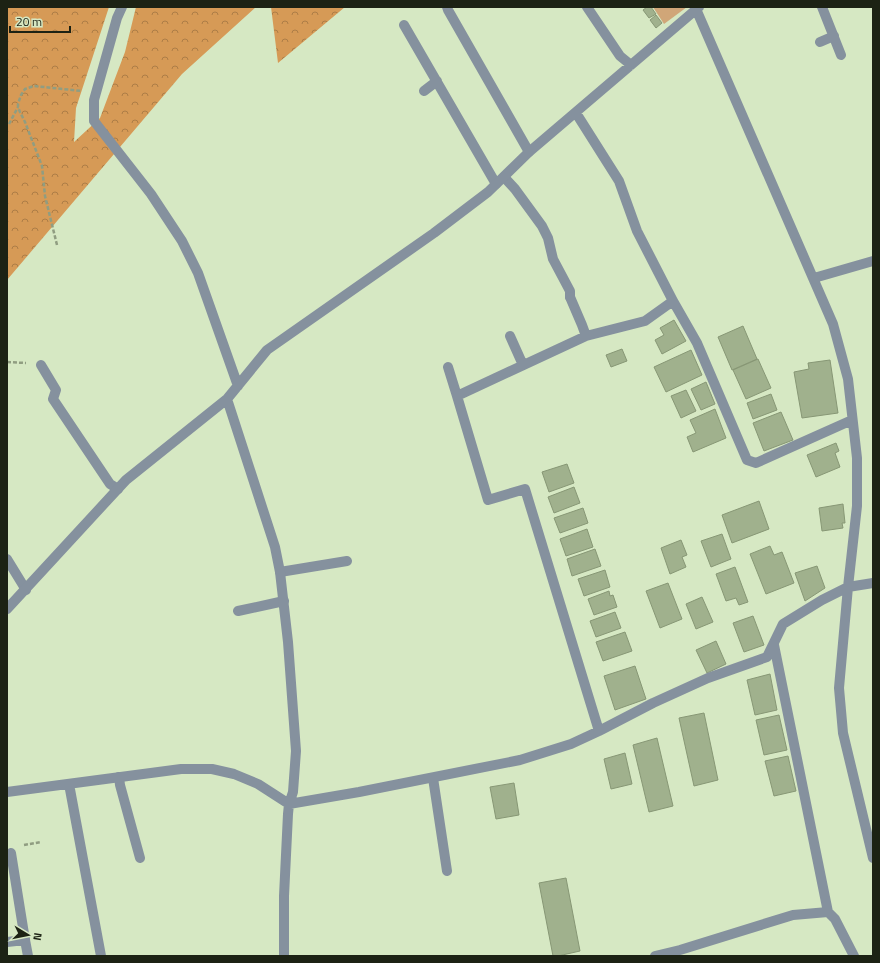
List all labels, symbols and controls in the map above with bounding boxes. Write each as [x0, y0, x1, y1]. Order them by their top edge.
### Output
scale bar [10, 8, 70, 34]
text: 20 m [16, 12, 42, 31]
north arrow [8, 915, 48, 955]
text: N [29, 932, 46, 942]

